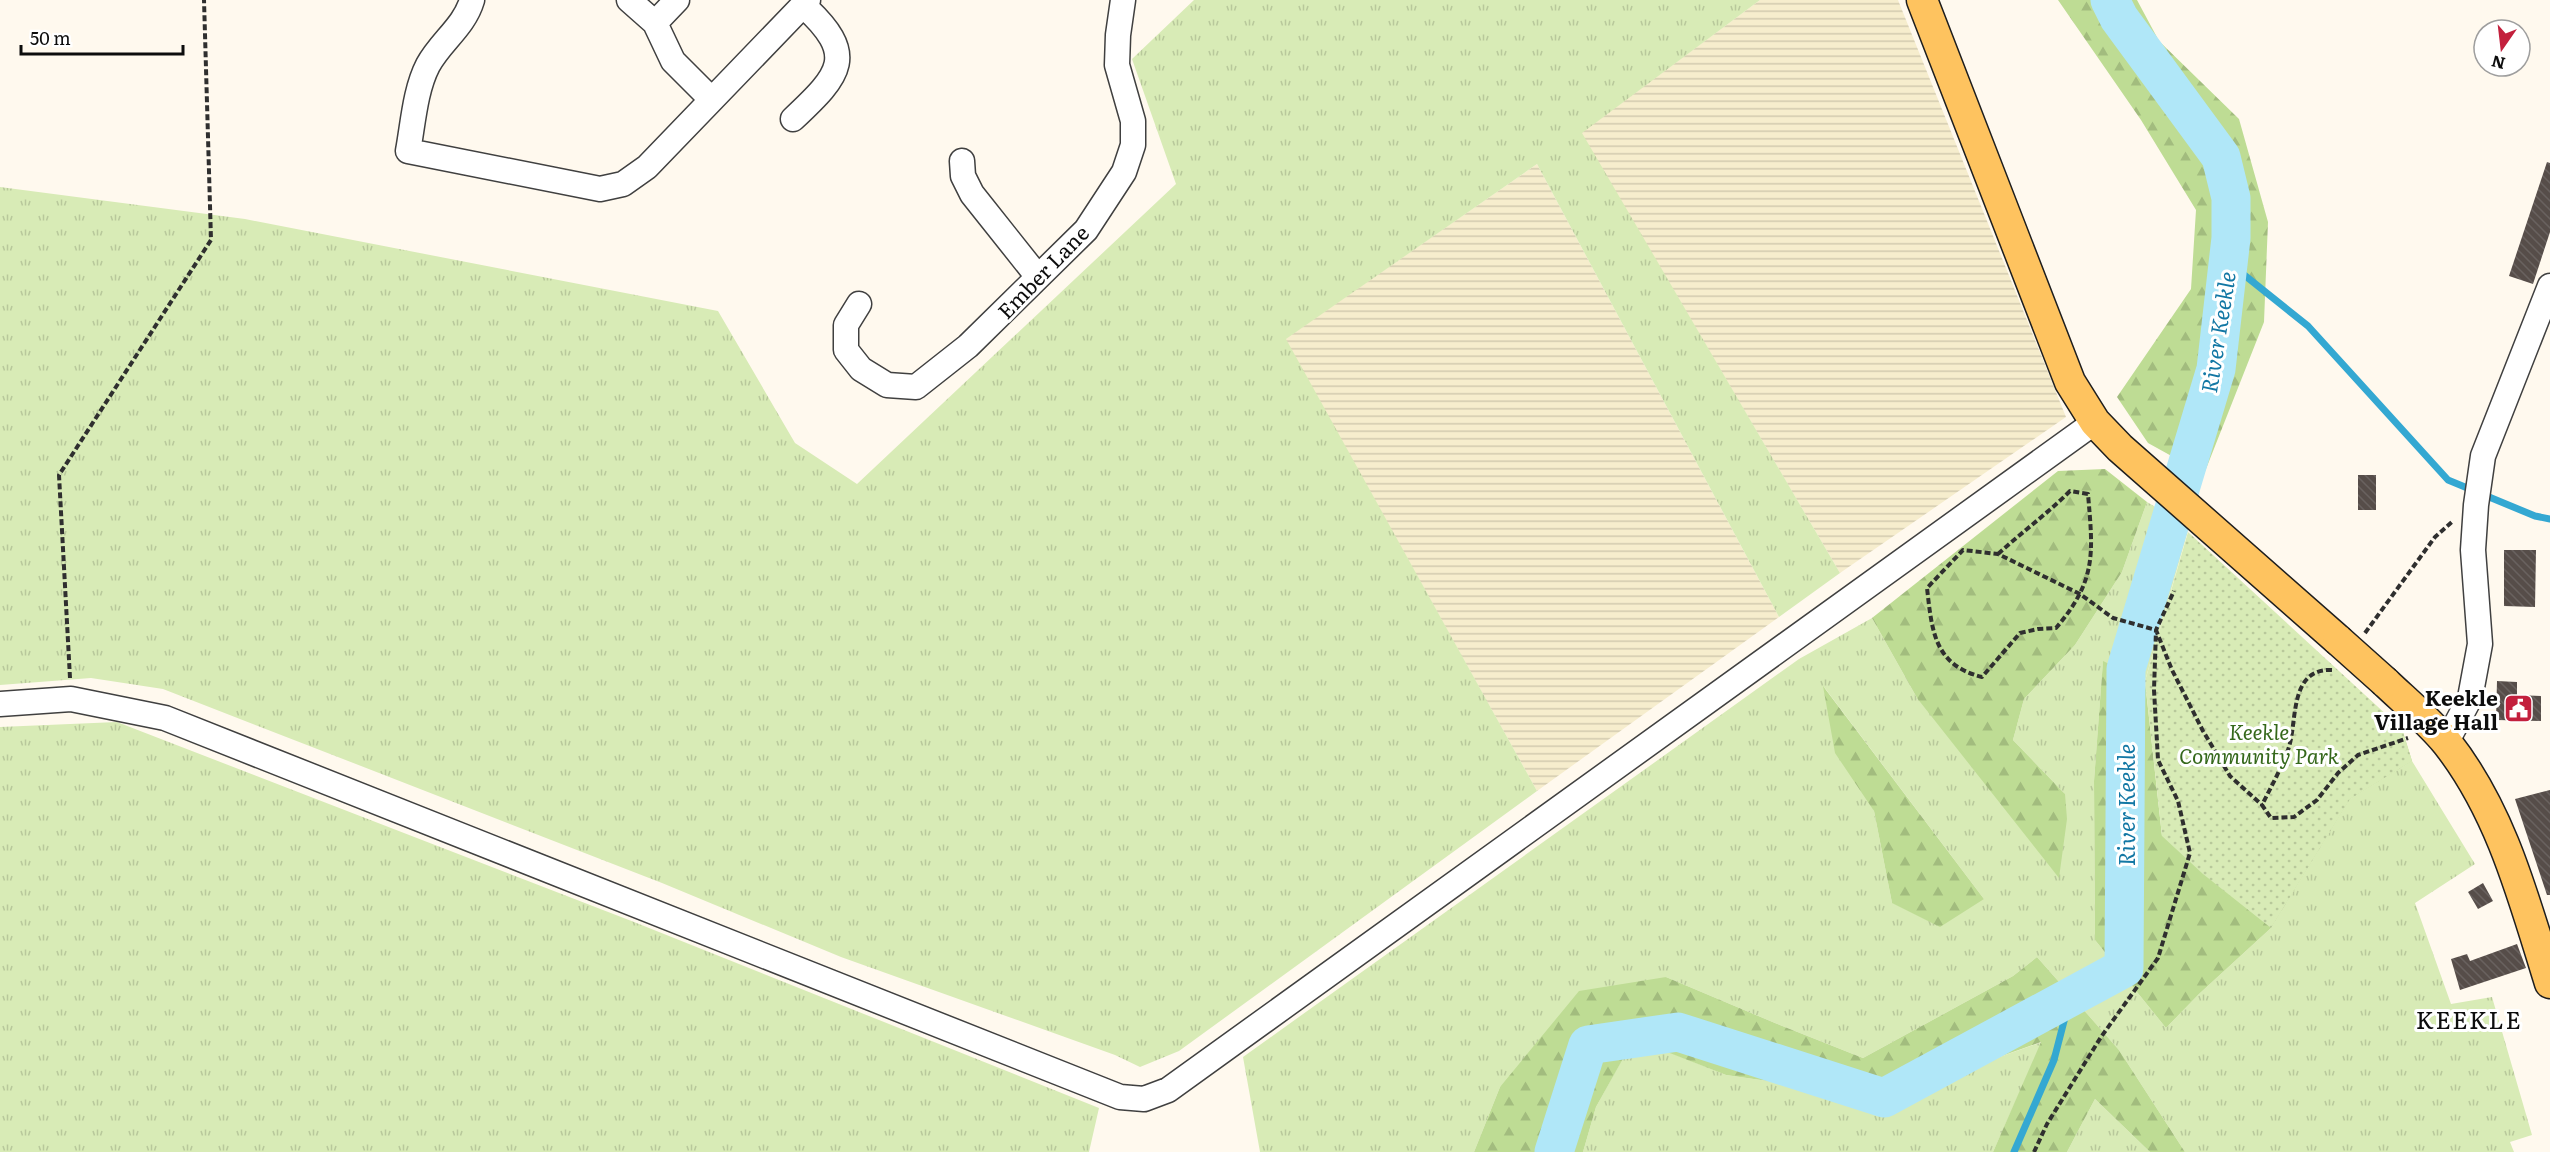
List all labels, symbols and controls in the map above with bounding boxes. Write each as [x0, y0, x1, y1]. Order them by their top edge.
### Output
scale bar [21, 18, 183, 56]
north arrow [2472, 18, 2532, 78]
text: 50 m [30, 24, 71, 51]
text: N [2489, 50, 2508, 77]
street label: Ember Lane [989, 217, 1095, 325]
water label: River Keekle [2191, 269, 2243, 395]
place label: Keekle Village Hall [2374, 681, 2498, 736]
public building icon: Keekle Village Hall [2503, 692, 2535, 724]
park label: Keekle Community Park [2179, 715, 2340, 770]
water label: River Keekle [2109, 744, 2142, 866]
district label: KEEKLE [2416, 1001, 2522, 1036]

